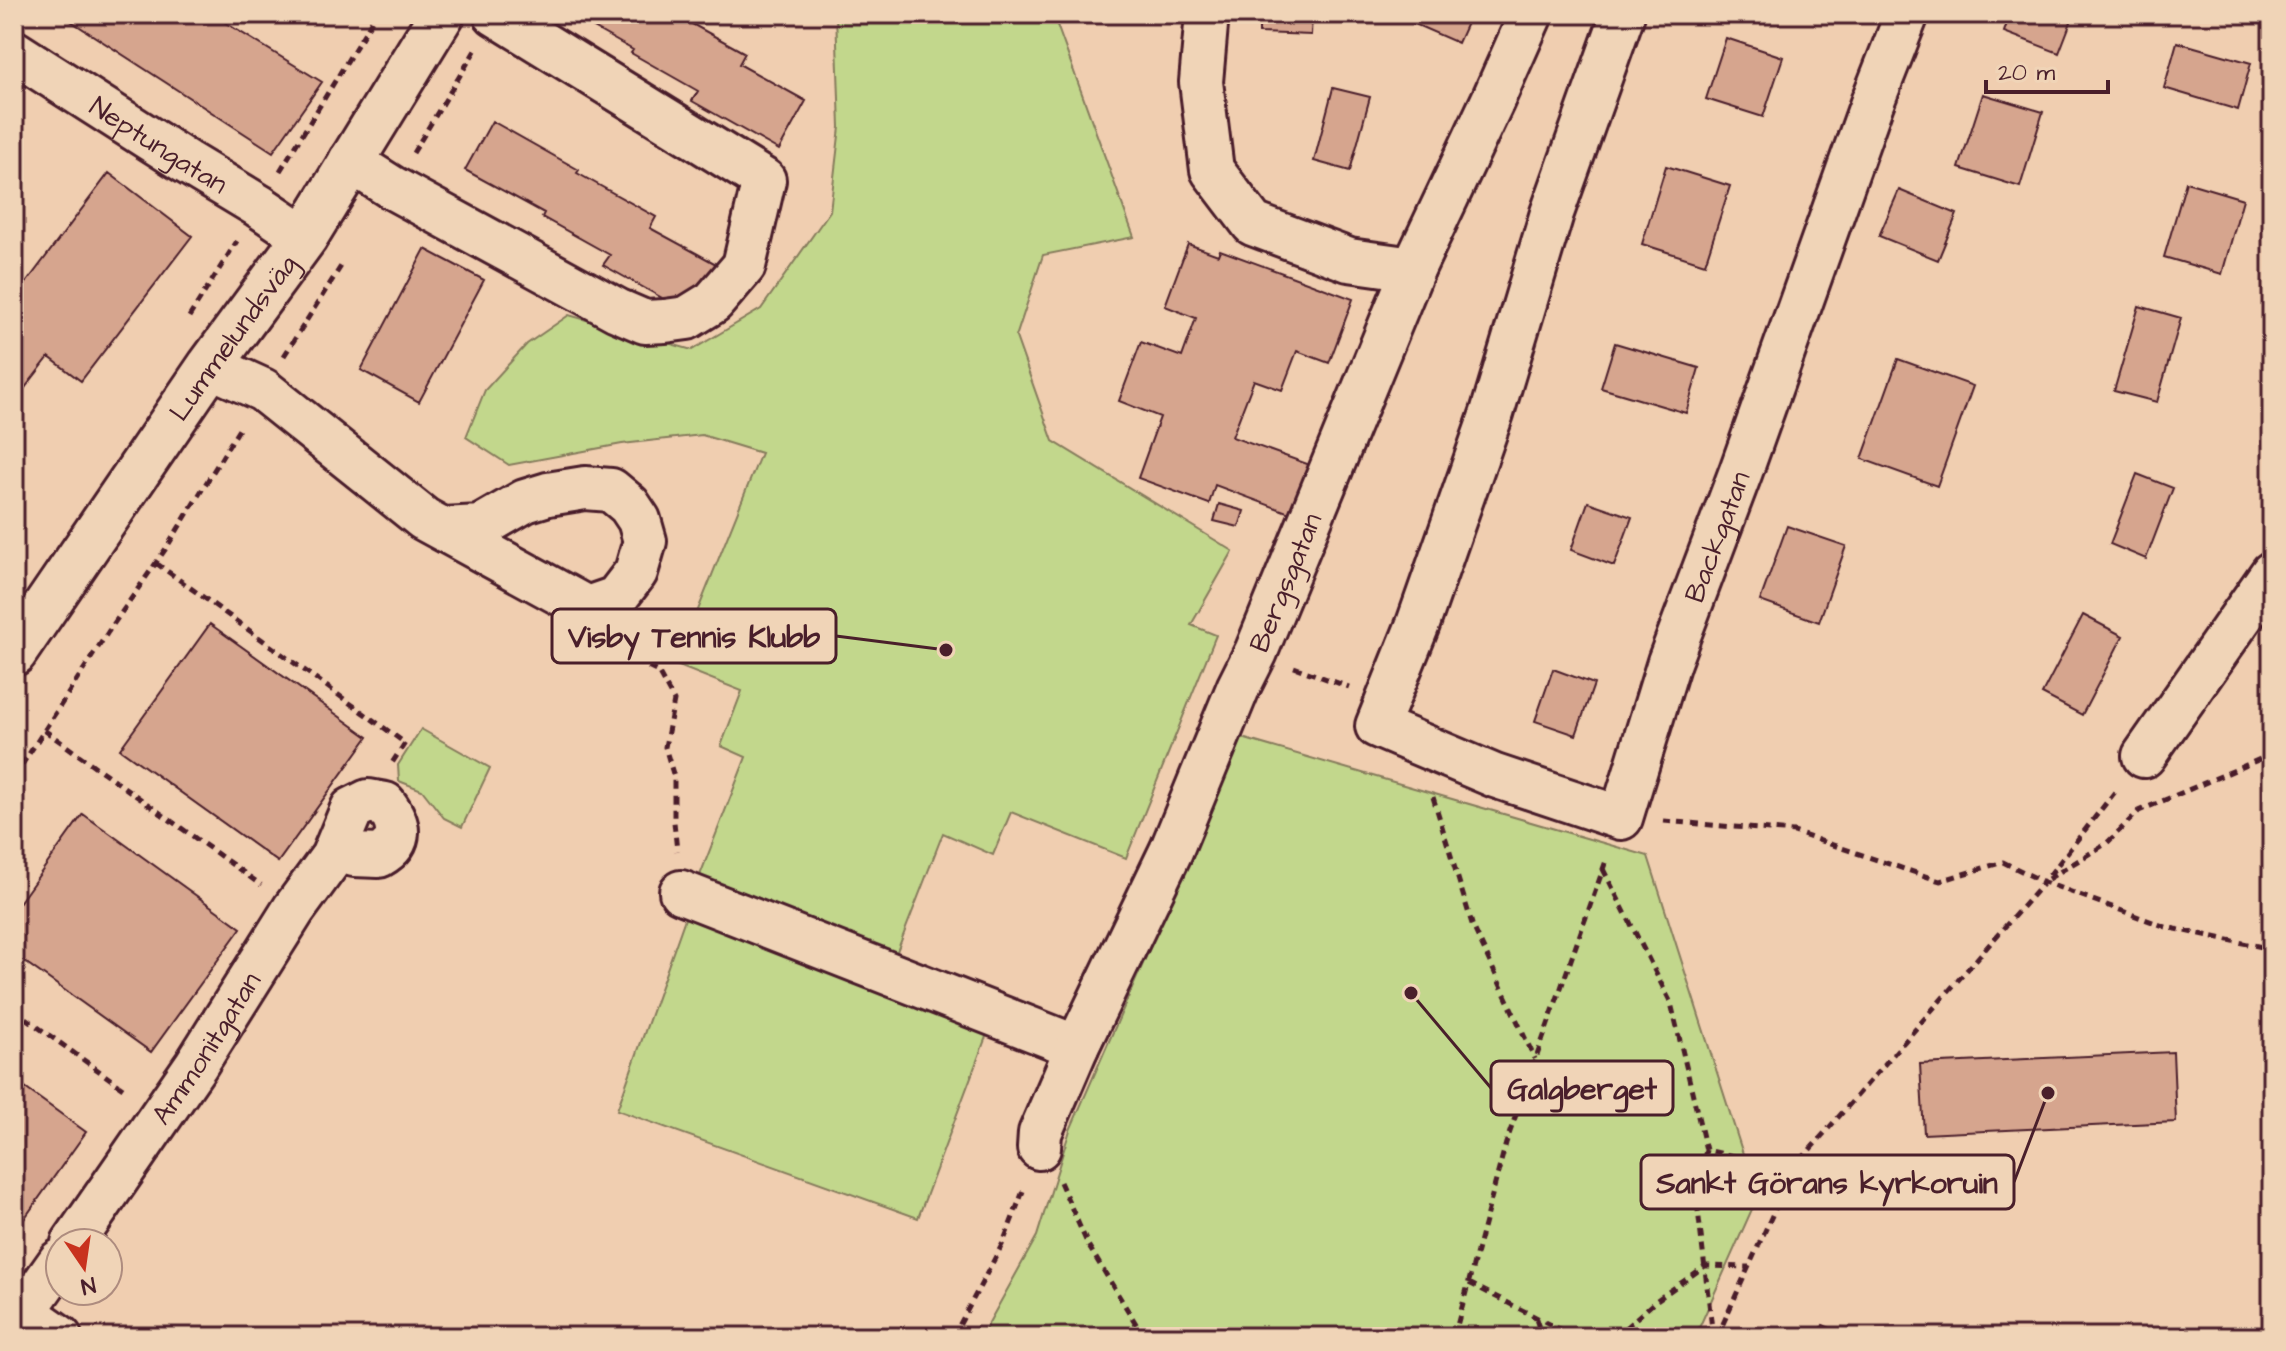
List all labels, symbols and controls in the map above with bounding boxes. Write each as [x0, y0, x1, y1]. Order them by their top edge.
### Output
scale bar [1986, 44, 2108, 94]
text: 20 m [1998, 56, 2055, 90]
street label: Neptungatan [82, 87, 235, 204]
street label: Lummelundsväg [160, 247, 308, 429]
street label: Backgatan [1675, 466, 1760, 608]
street label: Bergsgatan [1240, 507, 1332, 658]
callout: Visby Tennis Klubb [552, 609, 836, 663]
text: Visby Tennis Klubb [567, 617, 820, 661]
street label: Ammonitgatan [143, 965, 271, 1133]
callout: Galgberget [1491, 1061, 1673, 1115]
text: Galgberget [1507, 1069, 1658, 1113]
callout: Sankt Görans kyrkoruin [1641, 1155, 2014, 1209]
text: Sankt Görans kyrkoruin [1655, 1163, 1998, 1207]
north arrow [44, 1227, 124, 1307]
text: N [78, 1268, 98, 1302]

